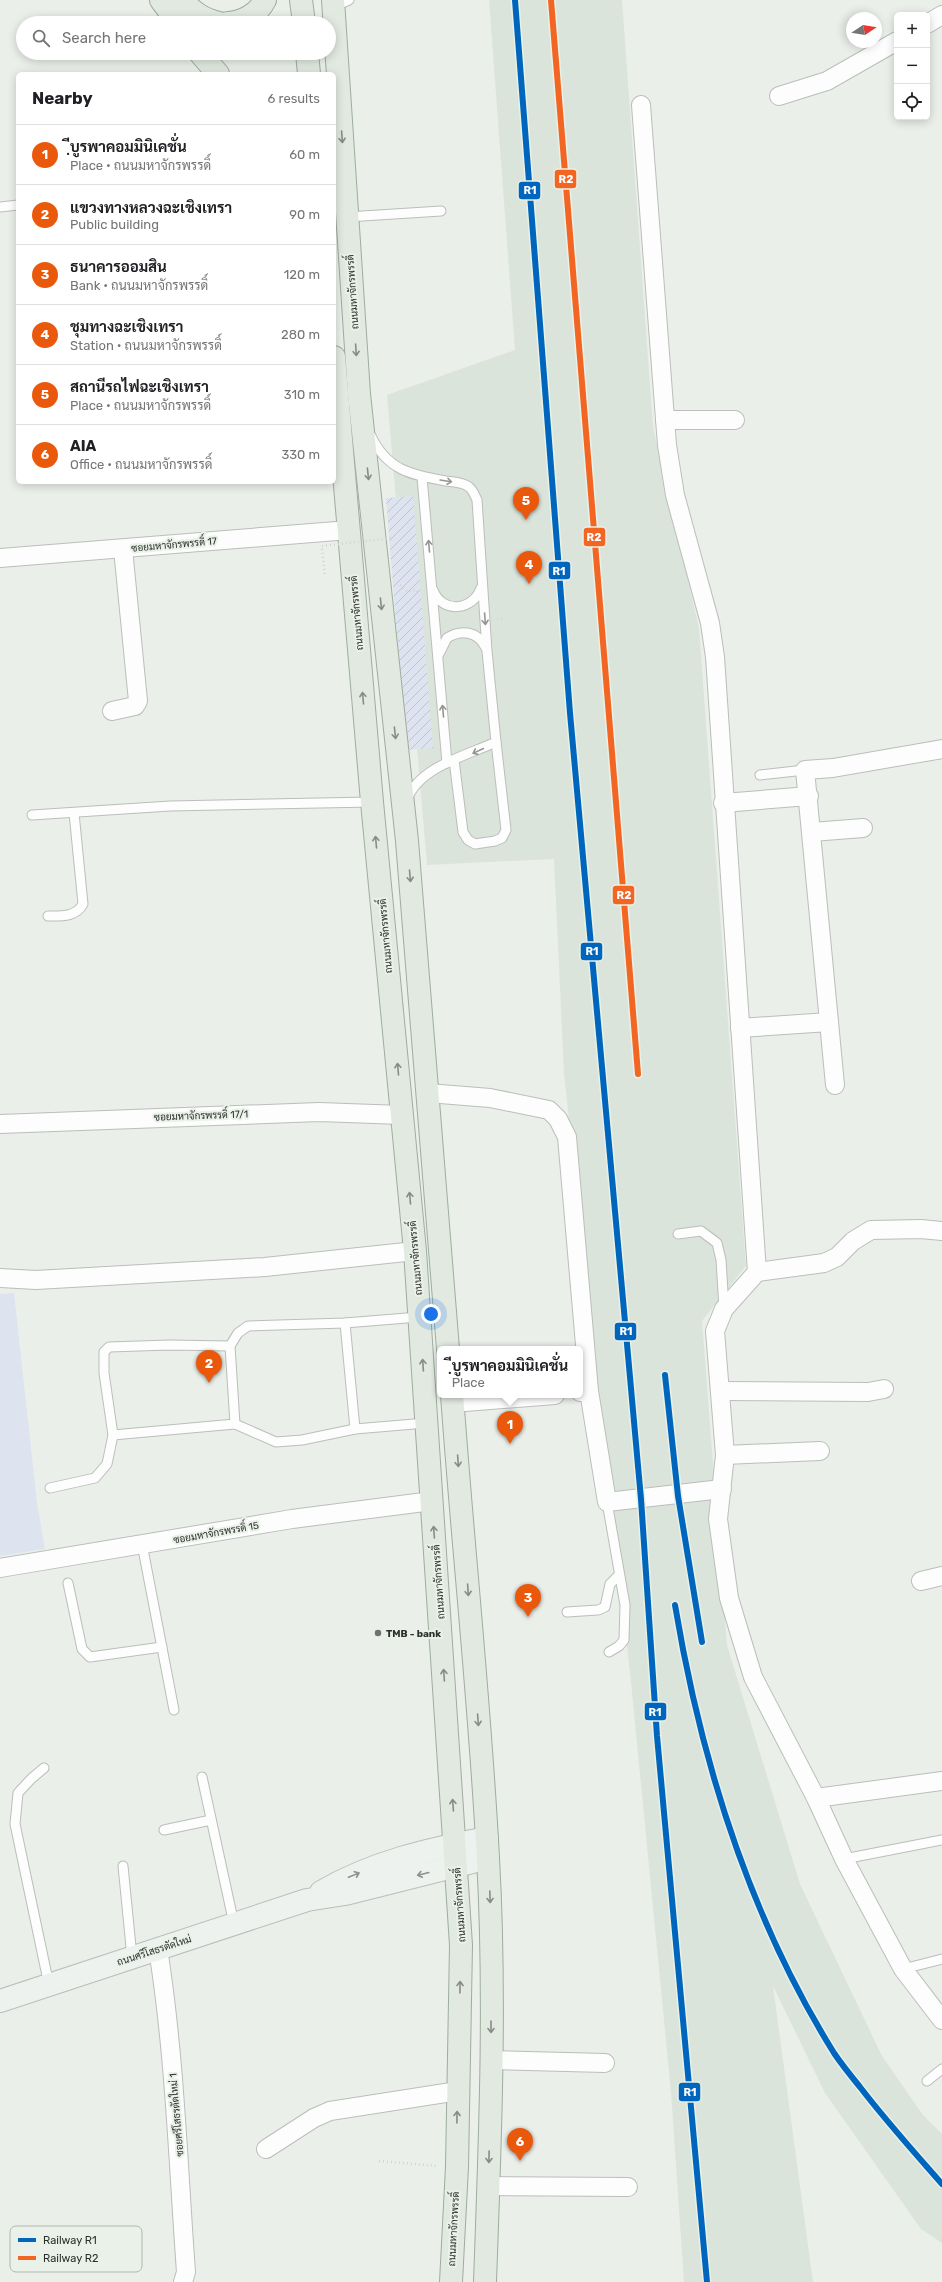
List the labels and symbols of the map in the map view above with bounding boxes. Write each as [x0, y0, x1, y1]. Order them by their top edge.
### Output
north arrow [846, 12, 882, 48]
one-way arrow [338, 130, 345, 143]
line badge: R2 [554, 169, 577, 189]
text: R2 [559, 173, 573, 186]
line badge: R1 [518, 181, 541, 200]
text: R1 [523, 184, 537, 197]
street label: ถนนมหาจักรพรรดิ์ [341, 254, 362, 330]
one-way arrow [353, 343, 360, 356]
one-way arrow [364, 468, 372, 481]
one-way arrow [440, 477, 453, 485]
pin: 5 [513, 487, 539, 520]
line badge: R2 [583, 527, 606, 547]
text: R2 [587, 531, 601, 544]
street label: ซอยมหาจักรพรรดิ์ 17 [130, 532, 217, 555]
one-way arrow [425, 540, 432, 553]
pin: 4 [516, 551, 542, 584]
line badge: R1 [548, 561, 571, 580]
text: R1 [552, 565, 566, 578]
street label: ถนนมหาจักรพรรดิ์ [344, 575, 366, 651]
one-way arrow [378, 597, 385, 610]
one-way arrow [481, 612, 488, 625]
one-way arrow [360, 692, 367, 705]
one-way arrow [439, 705, 446, 718]
one-way arrow [391, 726, 399, 739]
one-way arrow [473, 748, 485, 755]
one-way arrow [372, 836, 380, 849]
one-way arrow [406, 869, 413, 882]
line badge: R2 [612, 885, 635, 905]
text: R2 [617, 889, 631, 902]
street label: ถนนมหาจักรพรรดิ์ [373, 898, 395, 974]
line badge: R1 [580, 942, 603, 961]
text: R1 [585, 945, 599, 958]
one-way arrow [394, 1063, 401, 1076]
street label: ซอยมหาจักรพรรดิ์ 17/1 [154, 1105, 248, 1124]
one-way arrow [406, 1192, 414, 1205]
street label: ถนนมหาจักรพรรดิ์ [403, 1220, 425, 1296]
your location [421, 1304, 441, 1324]
line badge: R1 [614, 1322, 637, 1341]
text: R1 [619, 1325, 633, 1338]
pin: 2 [196, 1350, 222, 1383]
one-way arrow [420, 1359, 427, 1372]
pin: 1 [497, 1411, 523, 1444]
one-way arrow [454, 1454, 461, 1467]
street label: ซอยมหาจักรพรรดิ์ 15 [172, 1516, 260, 1546]
one-way arrow [431, 1526, 438, 1539]
street label: ถนนมหาจักรพรรดิ์ [427, 1544, 448, 1620]
one-way arrow [464, 1583, 471, 1596]
pin: 3 [515, 1584, 541, 1617]
marker: TMB - bank [373, 1628, 383, 1638]
place label: TMB - bank [386, 1628, 441, 1640]
one-way arrow [440, 1669, 447, 1682]
line badge: R1 [644, 1702, 667, 1721]
text: R1 [648, 1706, 662, 1719]
one-way arrow [474, 1713, 481, 1726]
one-way arrow [449, 1799, 456, 1812]
street label: ถนนมหาจักรพรรดิ์ [448, 1867, 469, 1943]
one-way arrow [348, 1870, 360, 1878]
one-way arrow [417, 1871, 430, 1878]
one-way arrow [486, 1890, 493, 1903]
street label: ถนนศรีโสธรตัดใหม่ [115, 1932, 193, 1969]
one-way arrow [456, 1981, 464, 1994]
one-way arrow [487, 2020, 495, 2033]
street label: ซอยศรีโสธรตัดใหม่ 1 [166, 2073, 187, 2157]
line badge: R1 [678, 2082, 701, 2102]
text: R1 [683, 2086, 697, 2099]
one-way arrow [453, 2111, 461, 2124]
pin: 6 [507, 2128, 533, 2161]
one-way arrow [485, 2150, 493, 2163]
street label: ถนนมหาจักรพรรดิ์ [443, 2191, 462, 2267]
legend [10, 2226, 142, 2272]
text: Railway R1 [43, 2234, 97, 2247]
text: Railway R2 [43, 2252, 98, 2265]

